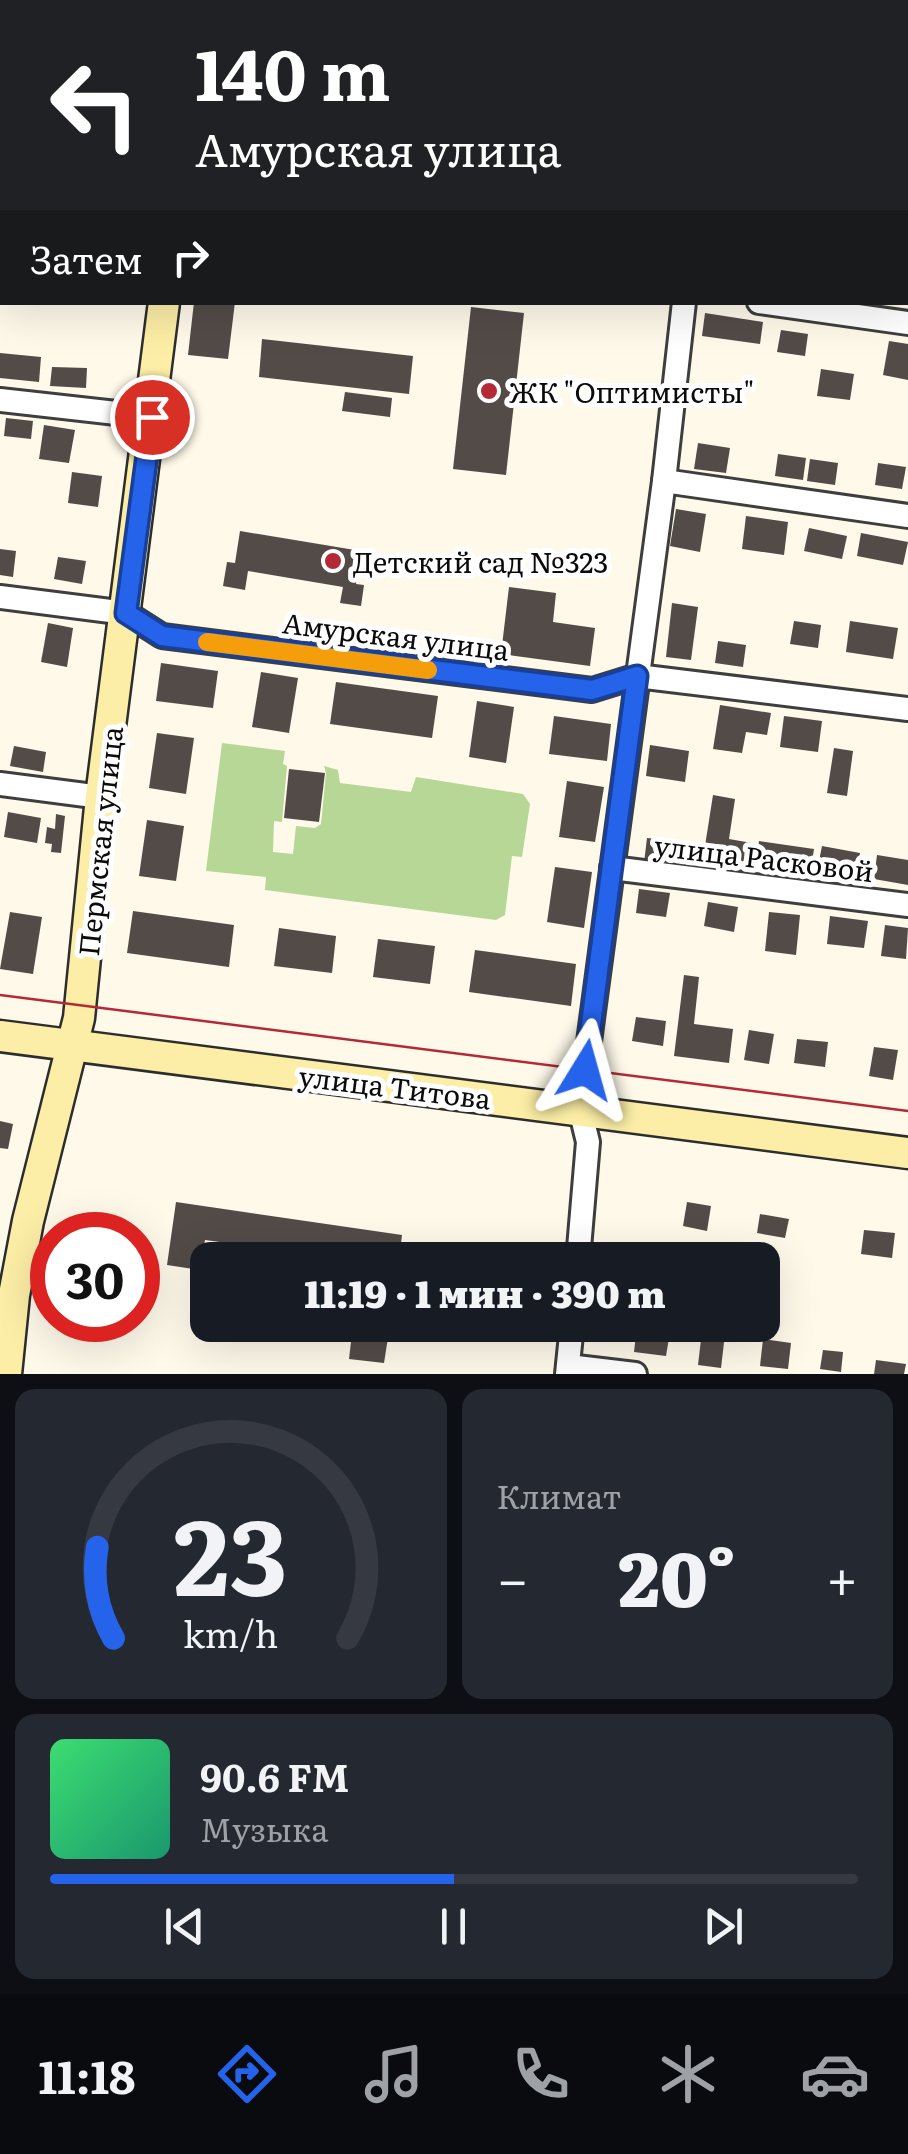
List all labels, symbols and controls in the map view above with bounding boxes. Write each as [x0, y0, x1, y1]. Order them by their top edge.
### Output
text: 140 m [195, 19, 390, 123]
icon: left [30, 40, 160, 170]
text: Амурская улица [195, 114, 561, 181]
text: Затем [30, 229, 143, 286]
icon: right [163, 230, 218, 285]
place label: ЖК "Оптимисты" [509, 370, 754, 412]
pin [110, 375, 195, 460]
marker: ЖК "Оптимисты" [478, 380, 500, 402]
icon: arrive [125, 390, 180, 445]
place label: Детский сад №323 [353, 540, 609, 582]
marker: Детский сад №323 [322, 550, 344, 572]
street label: Амурская улица [280, 600, 512, 670]
street label: Пермская улица [66, 724, 132, 958]
street label: улица Расковой [652, 823, 876, 891]
position arrow [533, 1018, 637, 1122]
street label: улица Титова [296, 1053, 494, 1119]
speed limit sign: 30 [30, 1212, 160, 1342]
text: 11:19 · 1 мин · 390 m [304, 1263, 666, 1320]
text: Климат [497, 1471, 621, 1519]
text: 23 [174, 1474, 288, 1628]
text: 20° [618, 1519, 736, 1630]
text: − [497, 1535, 529, 1617]
text: + [826, 1535, 858, 1617]
text: km/h [183, 1606, 278, 1659]
text: 90.6 FM [200, 1747, 349, 1804]
text: Музыка [200, 1804, 329, 1852]
icon: previous [157, 1899, 212, 1954]
icon: pause [426, 1899, 481, 1954]
icon: next [696, 1899, 751, 1954]
icon: directions [212, 2039, 282, 2109]
icon: music [359, 2039, 429, 2109]
icon: phone [506, 2039, 576, 2109]
icon: climate [653, 2039, 723, 2109]
icon: car [800, 2039, 870, 2109]
text: 11:18 [38, 2041, 136, 2108]

